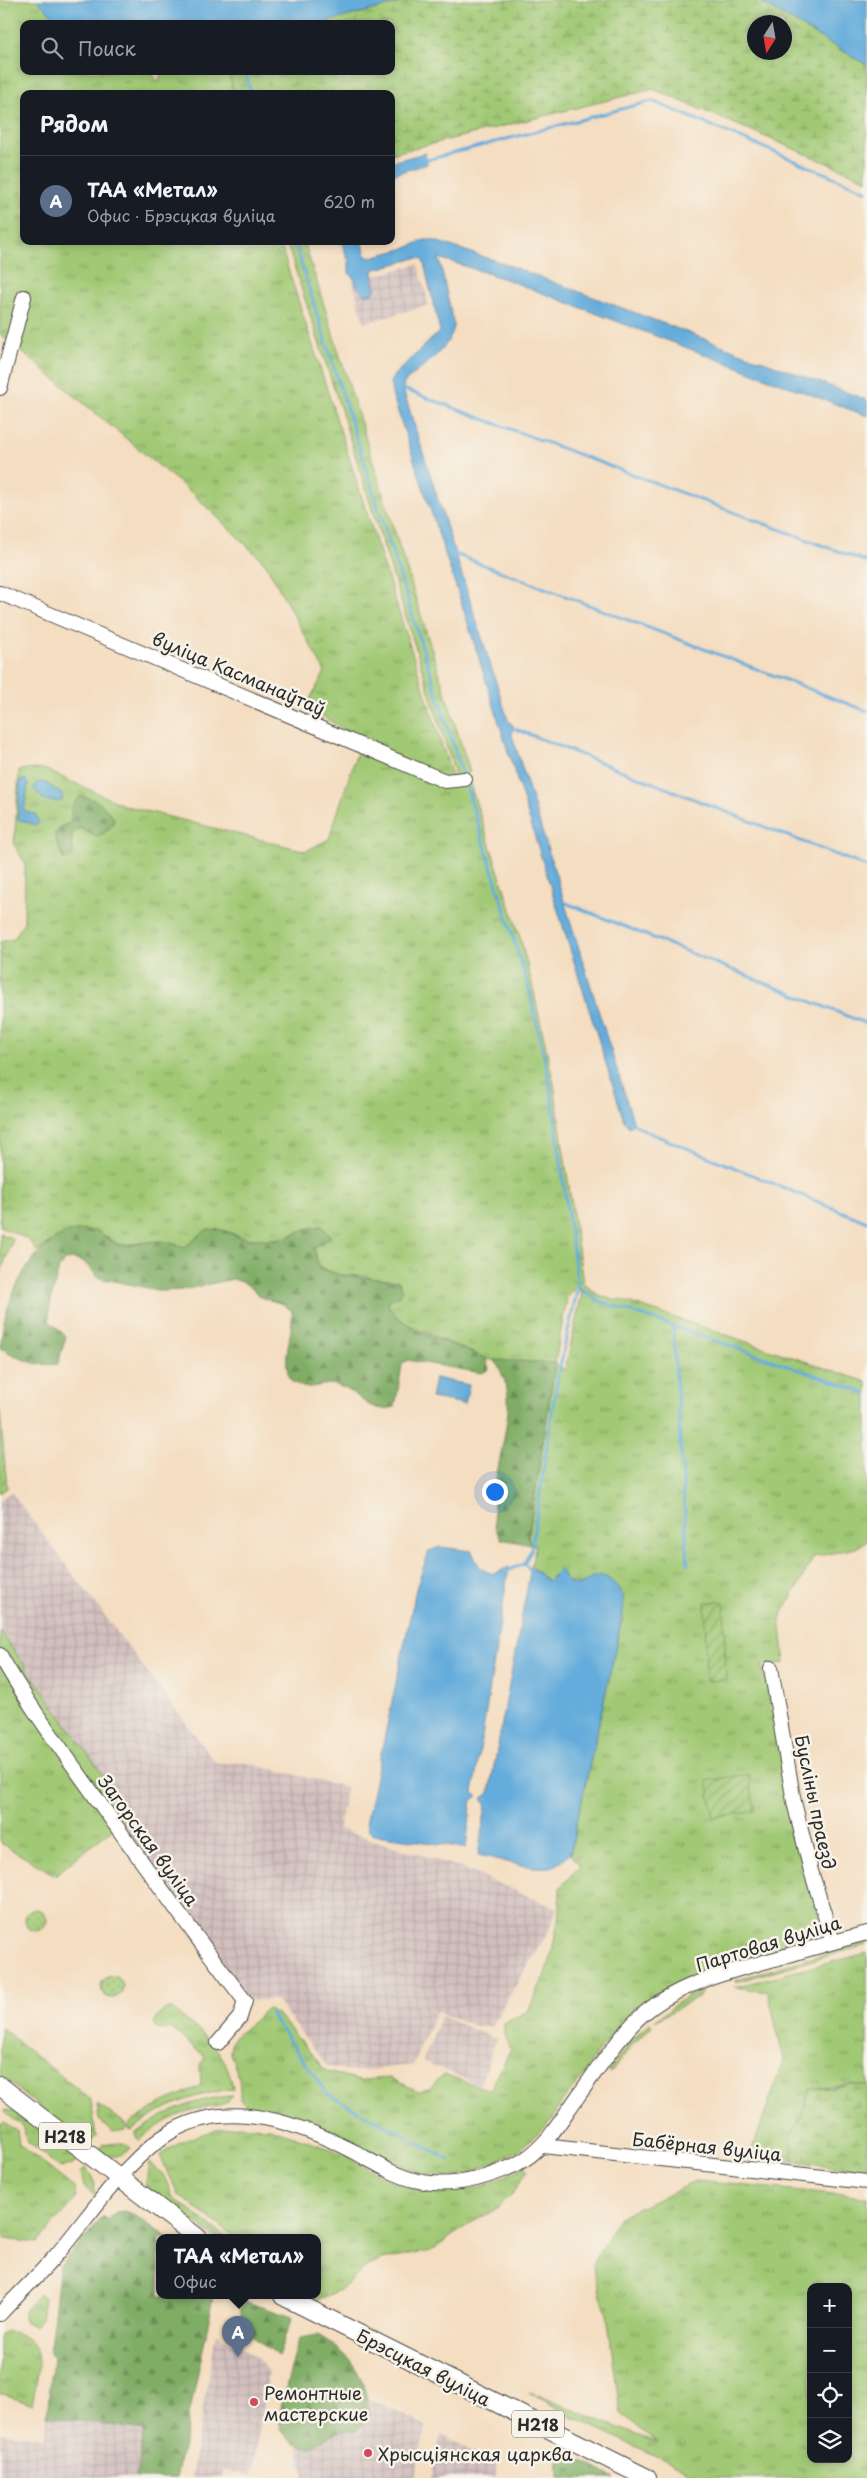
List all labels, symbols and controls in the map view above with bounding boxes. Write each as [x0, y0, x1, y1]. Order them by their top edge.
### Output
north arrow [747, 15, 792, 60]
search box [20, 20, 395, 75]
icon: search [38, 34, 66, 62]
text: Поиск [78, 34, 136, 62]
text: Рядом [40, 107, 108, 139]
text: ТАА «Метал» [87, 175, 218, 203]
text: A [50, 189, 62, 213]
text: 620 m [323, 189, 375, 213]
text: Офис · Брэсцкая вуліца [87, 203, 275, 227]
street label: вуліца Касманаўтаў [148, 624, 330, 722]
your location [482, 1479, 508, 1505]
street label: Бусліны праезд [789, 1732, 843, 1872]
street label: Загорская вуліца [92, 1769, 206, 1911]
street label: Партовая вуліца [692, 1908, 844, 1978]
road number: Н218 [39, 2122, 91, 2150]
street label: Бабёрная вуліца [631, 2125, 783, 2167]
popup [156, 2234, 321, 2299]
text: ТАА «Метал» [173, 2241, 304, 2269]
text: Офис [173, 2269, 216, 2293]
map controls [807, 2283, 852, 2463]
button: + [807, 2283, 852, 2328]
pin: A [222, 2316, 254, 2357]
street label: Брэсцкая вуліца [352, 2322, 496, 2412]
button: − [807, 2328, 852, 2373]
button: locate [807, 2373, 852, 2418]
place label: Ремонтные мастерские [264, 2379, 368, 2427]
marker: Ремонтные мастерские [248, 2396, 260, 2408]
road number: Н218 [512, 2410, 564, 2438]
button: layers [807, 2418, 852, 2463]
place label: Хрысціянская царква [378, 2440, 574, 2467]
marker: Хрысціянская царква [362, 2447, 374, 2459]

